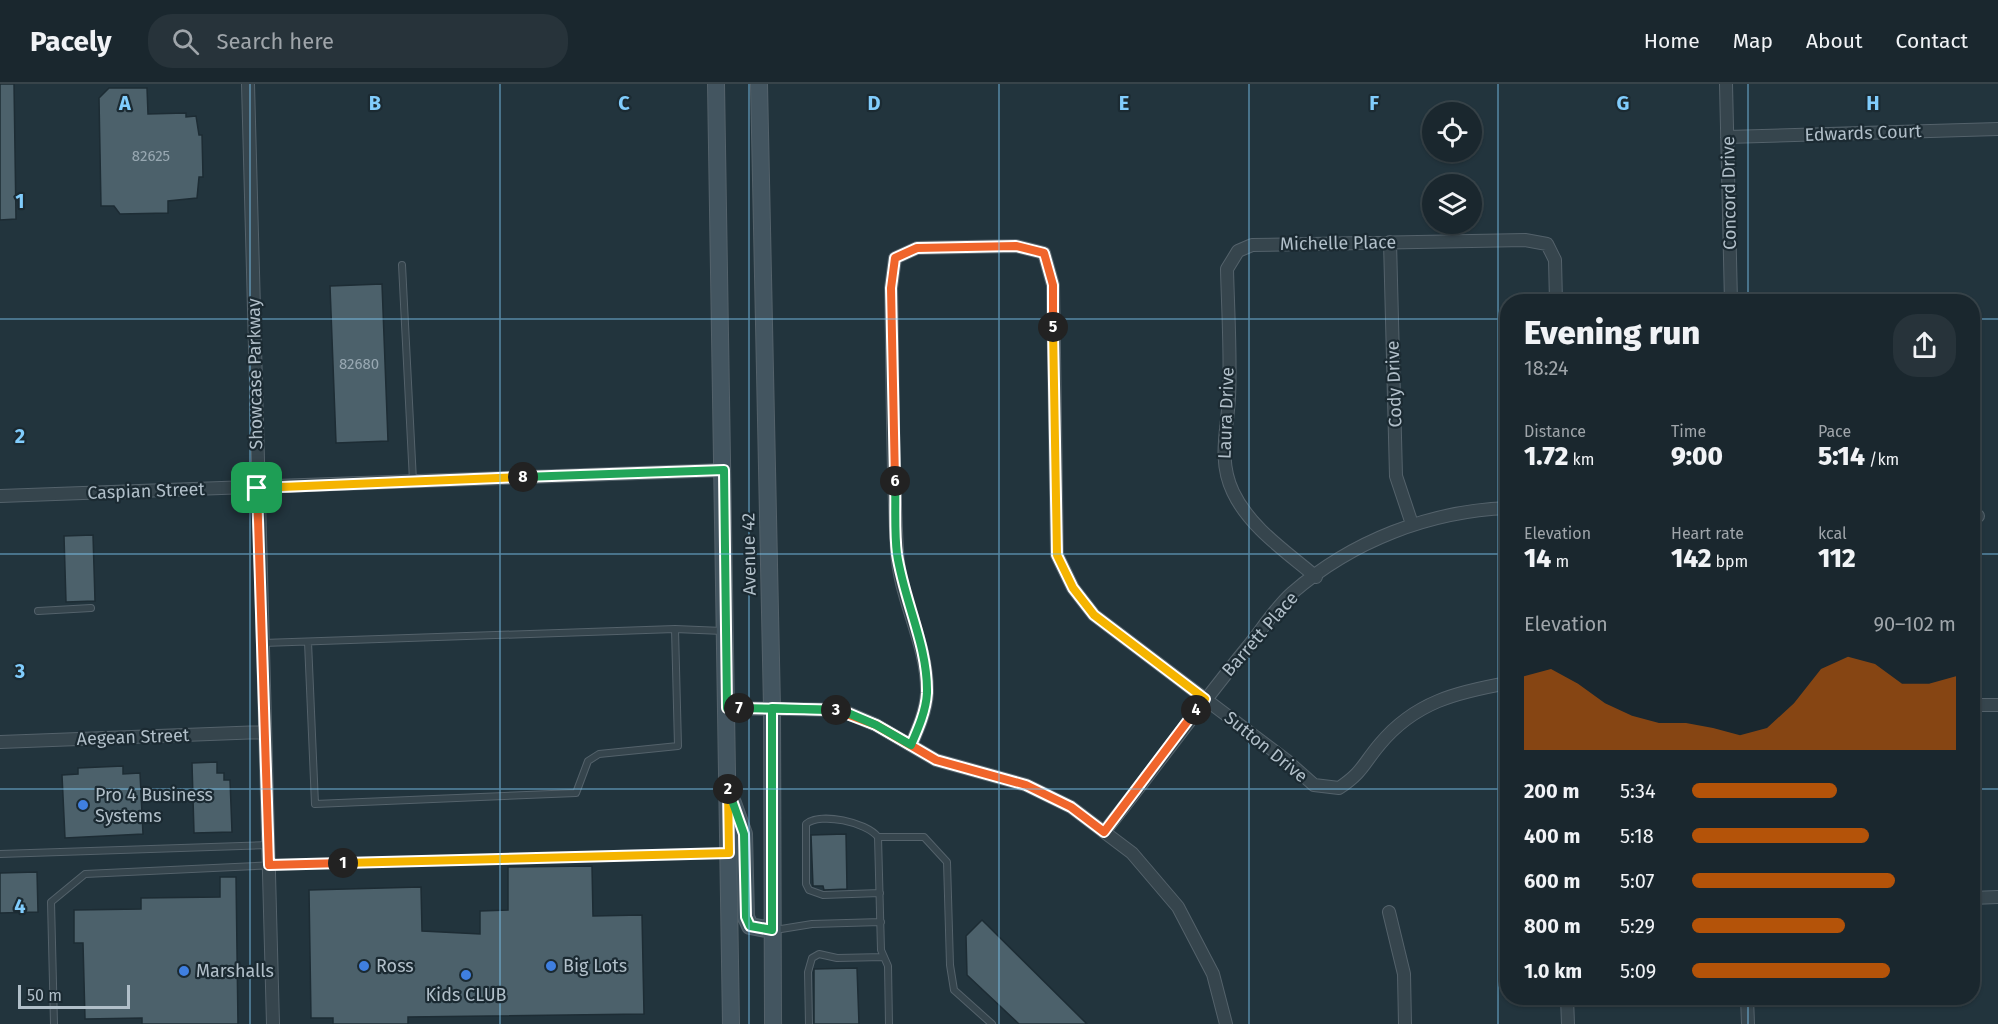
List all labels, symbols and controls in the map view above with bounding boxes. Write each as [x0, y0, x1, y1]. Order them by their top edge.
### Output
search box [148, 14, 568, 68]
text: Pacely [30, 25, 112, 58]
icon: search [169, 25, 202, 58]
text: Search here [217, 28, 334, 55]
text: Home [1644, 28, 1700, 54]
text: Map [1733, 28, 1773, 54]
text: About [1806, 28, 1863, 54]
text: Contact [1896, 28, 1968, 54]
text: A [118, 91, 132, 115]
text: B [369, 91, 381, 115]
text: C [618, 91, 630, 115]
text: D [867, 91, 881, 115]
text: E [1119, 91, 1129, 115]
text: F [1369, 91, 1379, 115]
text: G [1617, 91, 1629, 115]
text: H [1866, 91, 1880, 115]
map controls [1422, 102, 1482, 234]
button: locate [1422, 102, 1482, 162]
street label: Edwards Court [1804, 120, 1922, 146]
street label: Concord Drive [1717, 136, 1741, 250]
house number: 82625 [132, 147, 170, 165]
button: layers [1422, 174, 1482, 234]
text: 1 [15, 189, 25, 213]
street label: Michelle Place [1280, 231, 1396, 255]
street label: Showcase Parkway [243, 298, 267, 450]
pin: 5 [1038, 312, 1068, 342]
text: Evening run [1524, 313, 1700, 353]
button: share [1893, 314, 1956, 377]
text: 5 [1049, 317, 1057, 336]
street label: Cody Drive [1381, 340, 1407, 428]
house number: 82680 [339, 355, 379, 373]
text: 18:24 [1524, 356, 1568, 380]
street label: Laura Drive [1213, 367, 1239, 459]
text: Distance [1524, 422, 1586, 441]
text: Time [1671, 422, 1706, 441]
text: Pace [1818, 422, 1851, 441]
text: 2 [15, 424, 25, 448]
text: 1.72 [1524, 441, 1568, 472]
text: 9:00 [1671, 441, 1723, 472]
text: 5:14 [1818, 441, 1865, 472]
text: km [1568, 450, 1594, 469]
text: /km [1865, 450, 1899, 469]
pin [231, 462, 282, 513]
pin: 8 [508, 462, 538, 492]
pin: 6 [880, 466, 910, 496]
text: 8 [518, 467, 528, 486]
icon: arrive [240, 471, 273, 504]
text: 6 [890, 471, 900, 490]
street label: Caspian Street [87, 478, 206, 504]
street label: Avenue 42 [737, 512, 761, 596]
text: Elevation [1524, 524, 1591, 543]
text: Heart rate [1671, 524, 1744, 543]
text: kcal [1818, 524, 1847, 543]
text: 14 [1524, 543, 1551, 574]
text: 142 [1671, 543, 1711, 574]
text: 112 [1818, 543, 1856, 574]
text: m [1551, 552, 1569, 571]
text: bpm [1711, 552, 1748, 571]
street label: Barrett Place [1217, 587, 1303, 681]
text: Elevation [1524, 612, 1608, 636]
text: 90–102 m [1873, 612, 1956, 636]
text: 3 [14, 659, 25, 683]
pin: 7 [724, 693, 754, 723]
pin: 3 [821, 695, 851, 725]
pin: 4 [1181, 695, 1211, 725]
text: 7 [735, 698, 743, 717]
text: 3 [832, 700, 840, 719]
text: 4 [1191, 700, 1201, 719]
street label: Sutton Drive [1220, 707, 1312, 787]
street label: Aegean Street [76, 724, 190, 750]
pin: 2 [713, 774, 743, 804]
text: 2 [724, 779, 732, 798]
text: 200 m [1524, 779, 1579, 803]
text: 5:34 [1620, 779, 1656, 803]
place label: Pro 4 Business Systems [95, 784, 213, 827]
marker: Pro 4 Business Systems [76, 798, 90, 812]
text: 400 m [1524, 824, 1580, 848]
text: 5:18 [1620, 824, 1654, 848]
pin: 1 [328, 848, 358, 878]
text: 1 [339, 853, 347, 872]
text: 600 m [1524, 869, 1580, 893]
text: 5:07 [1620, 869, 1654, 893]
text: 4 [14, 894, 26, 918]
text: 800 m [1524, 914, 1581, 938]
text: 5:29 [1620, 914, 1655, 938]
place label: Ross [376, 955, 414, 977]
place label: Big Lots [563, 955, 627, 977]
marker: Ross [357, 959, 371, 973]
marker: Big Lots [544, 959, 558, 973]
text: 1.0 km [1524, 959, 1582, 983]
text: 5:09 [1620, 959, 1656, 983]
place label: Marshalls [196, 960, 274, 982]
marker: Marshalls [177, 964, 191, 978]
marker: Kids CLUB [459, 968, 473, 982]
scale bar [18, 982, 130, 1010]
place label: Kids CLUB [425, 984, 507, 1006]
text: 50 m [27, 986, 62, 1005]

